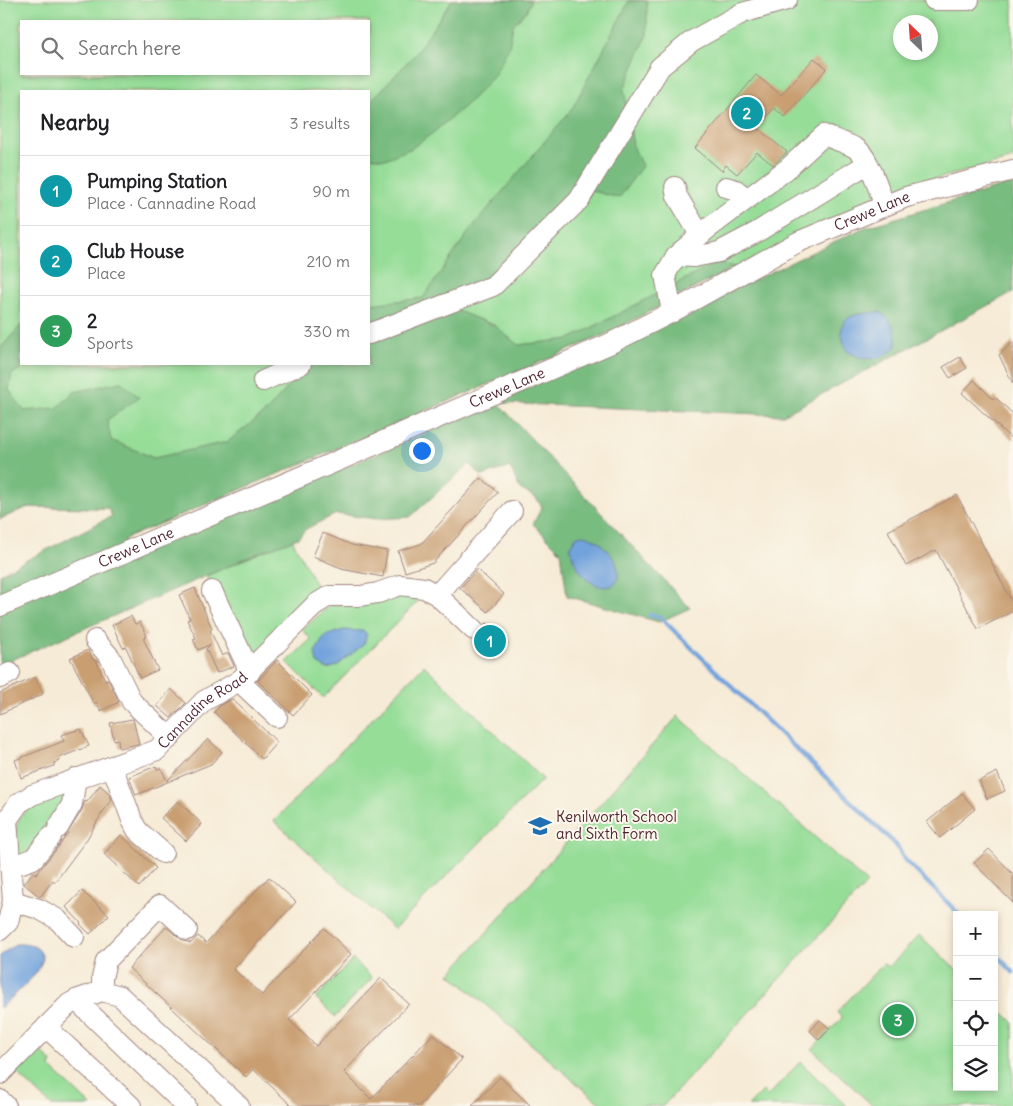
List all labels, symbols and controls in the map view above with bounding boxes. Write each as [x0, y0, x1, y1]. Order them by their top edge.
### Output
north arrow [893, 15, 938, 60]
search box [20, 20, 370, 75]
icon: search [38, 34, 66, 62]
text: Search here [78, 36, 181, 60]
pin: 2 [731, 94, 763, 132]
text: Nearby [40, 109, 110, 136]
text: 3 results [290, 113, 350, 133]
text: Pumping Station [87, 169, 227, 193]
text: 1 [53, 181, 59, 201]
text: 90 m [312, 181, 350, 201]
street label: Crewe Lane [831, 186, 913, 235]
text: Place · Cannadine Road [87, 193, 256, 213]
text: Club House [87, 239, 184, 263]
text: 2 [52, 251, 60, 271]
text: 210 m [307, 251, 350, 271]
text: Place [87, 263, 126, 283]
text: 2 [87, 309, 97, 333]
text: 3 [51, 321, 61, 341]
text: 330 m [303, 321, 350, 341]
text: Sports [87, 333, 133, 353]
street label: Crewe Lane [466, 363, 548, 412]
your location [409, 438, 435, 464]
street label: Crewe Lane [95, 522, 176, 572]
pin: 1 [474, 622, 506, 660]
street label: Cannadine Road [153, 668, 252, 753]
place label: Kenilworth School and Sixth Form [556, 807, 677, 843]
school or university icon: Kenilworth School and Sixth Form [527, 813, 553, 839]
map controls [953, 911, 998, 1091]
button: + [953, 911, 998, 956]
button: − [953, 956, 998, 1001]
pin: 3 [882, 1001, 914, 1039]
button: locate [953, 1001, 998, 1046]
button: layers [953, 1046, 998, 1091]

